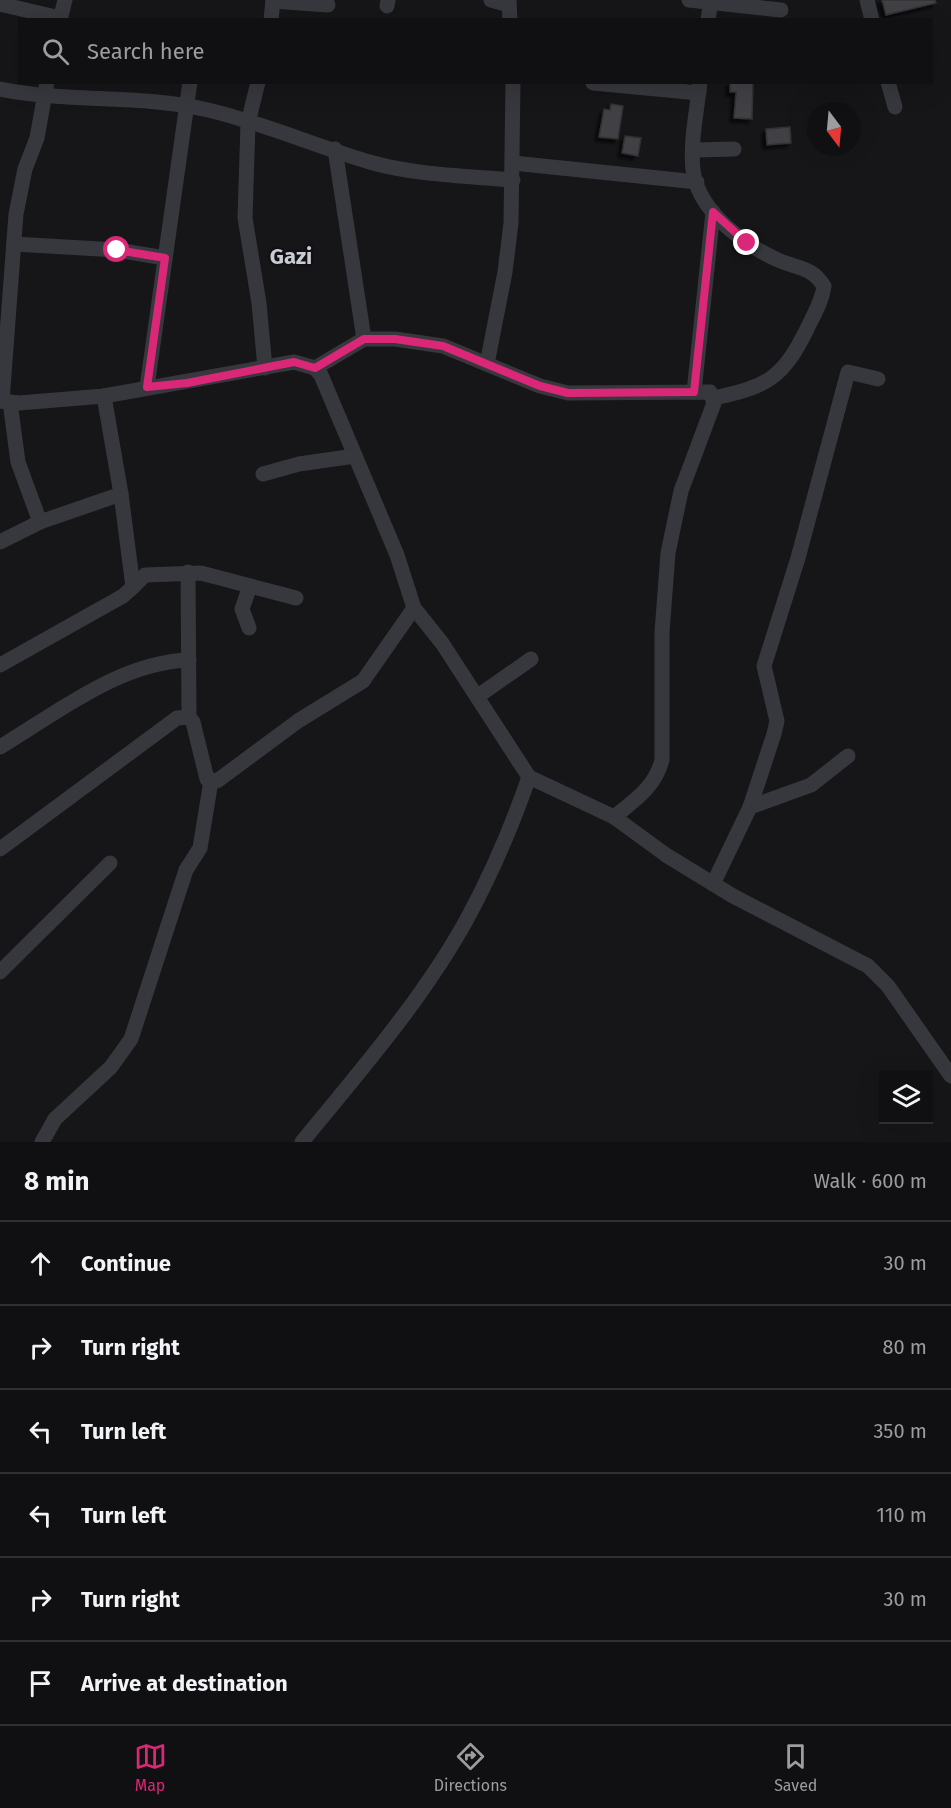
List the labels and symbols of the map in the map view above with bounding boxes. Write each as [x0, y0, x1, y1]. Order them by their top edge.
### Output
north arrow [807, 102, 861, 156]
route end [733, 229, 759, 255]
route start [103, 236, 129, 262]
district label: Gazi [270, 243, 312, 270]

